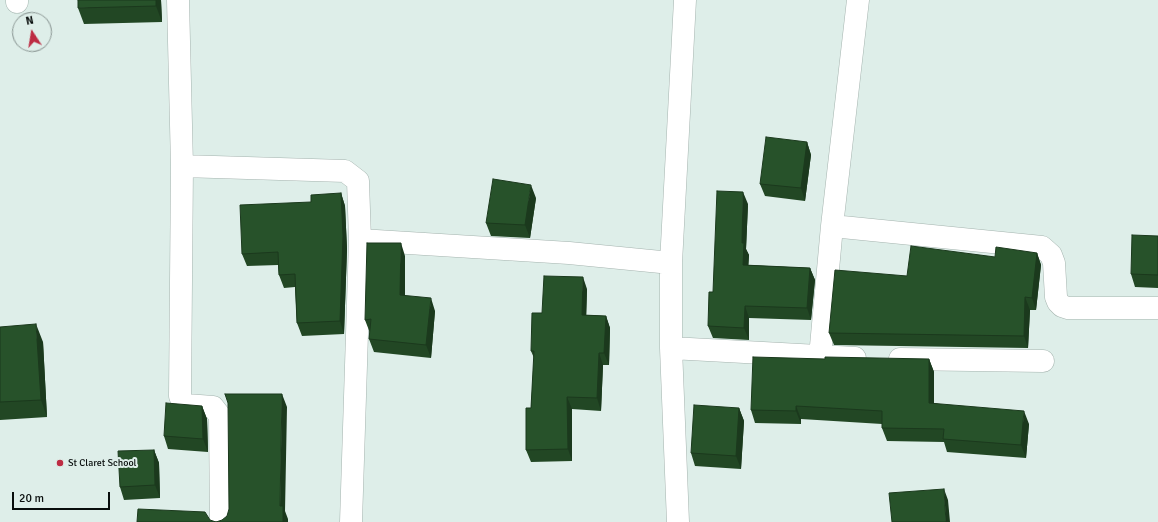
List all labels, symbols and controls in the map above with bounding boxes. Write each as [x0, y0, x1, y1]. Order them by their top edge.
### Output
north arrow [12, 12, 52, 52]
text: N [25, 14, 35, 28]
place label: St Claret School [68, 457, 137, 469]
marker: St Claret School [55, 458, 65, 468]
scale bar [14, 484, 112, 510]
text: 20 m [19, 491, 44, 506]

